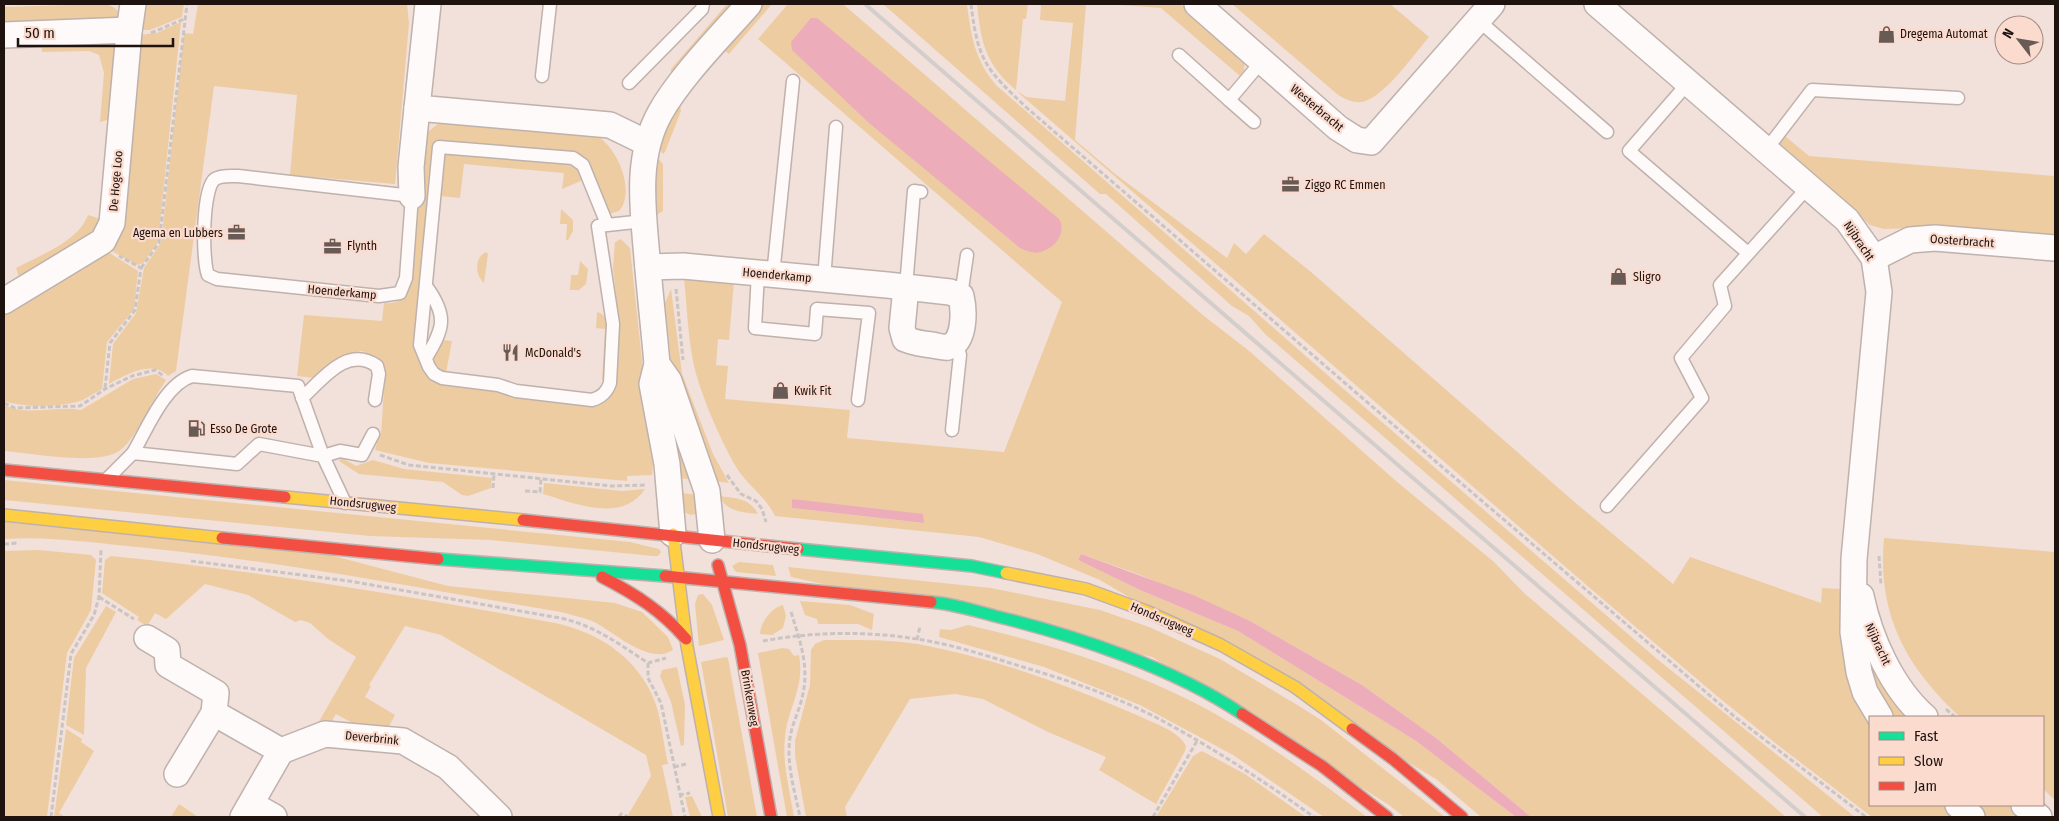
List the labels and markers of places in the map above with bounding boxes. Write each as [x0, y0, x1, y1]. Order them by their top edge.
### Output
shop icon: Dregema Automat [1876, 24, 1896, 44]
place label: Dregema Automat [1900, 27, 1988, 41]
office icon: Ziggo RC Emmen [1281, 175, 1301, 195]
place label: Ziggo RC Emmen [1305, 178, 1385, 192]
office icon: Agema en Lubbers [227, 223, 247, 243]
place label: Agema en Lubbers [133, 226, 223, 240]
office icon: Flynth [323, 236, 343, 256]
place label: Flynth [347, 239, 377, 253]
shop icon: Sligro [1609, 267, 1629, 287]
place label: Sligro [1633, 270, 1661, 284]
restaurant icon: McDonald's [501, 343, 521, 363]
place label: McDonald's [525, 346, 581, 360]
shop icon: Kwik Fit [770, 381, 790, 401]
place label: Kwik Fit [794, 384, 831, 398]
fuel station icon: Esso De Grote [186, 419, 206, 439]
place label: Esso De Grote [210, 422, 277, 436]

